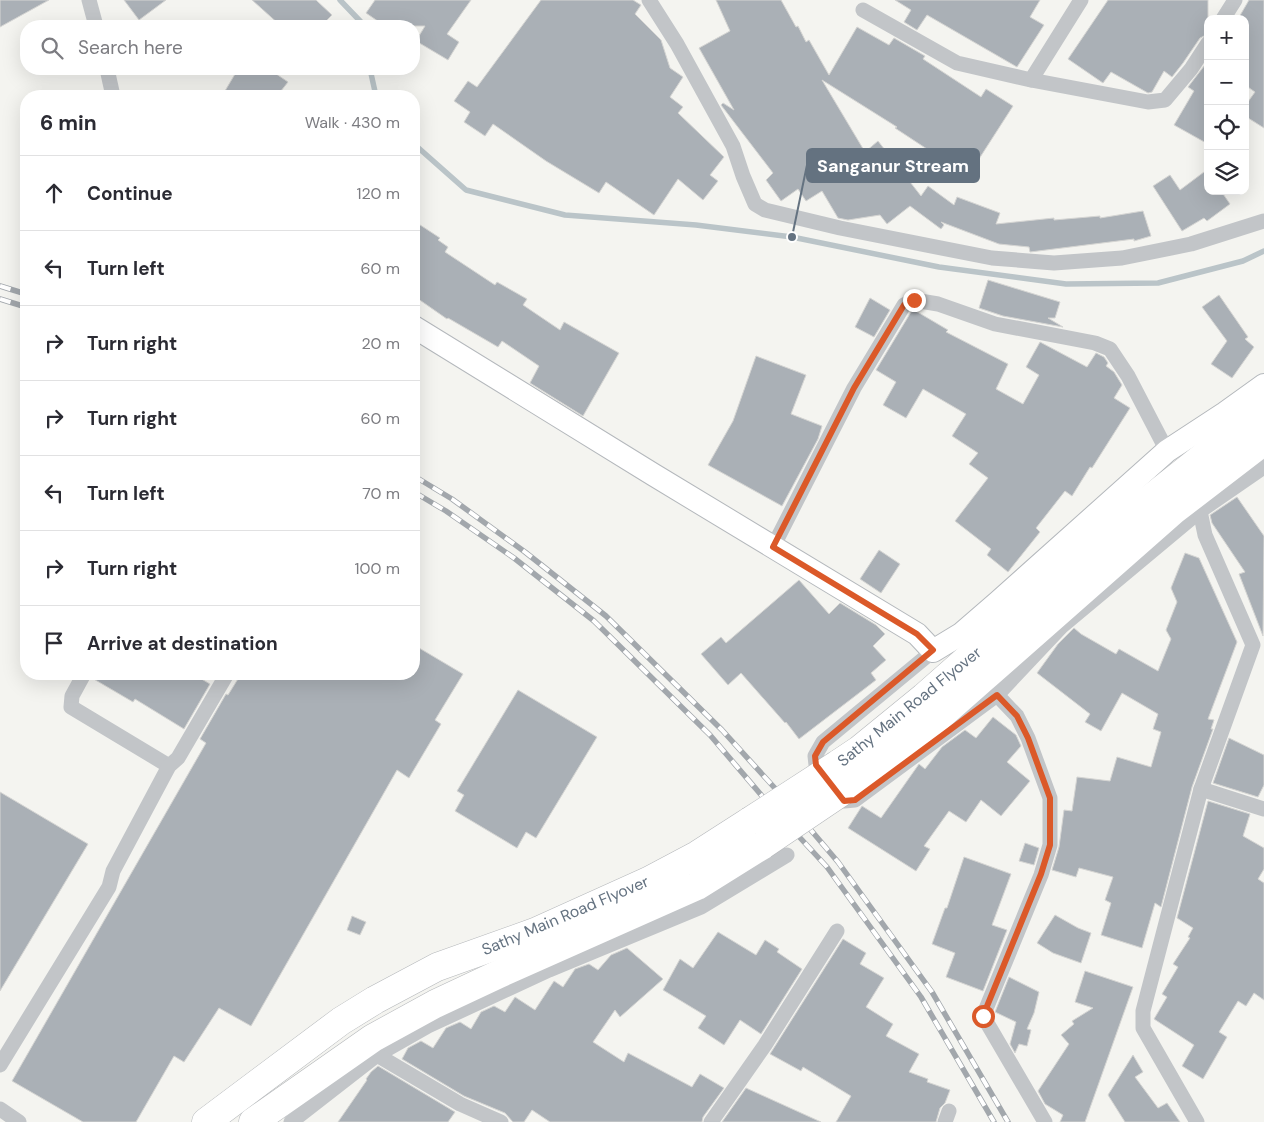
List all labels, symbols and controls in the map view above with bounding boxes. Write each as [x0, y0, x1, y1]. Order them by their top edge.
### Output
map controls [1204, 15, 1249, 195]
button: + [1204, 15, 1249, 60]
search box [20, 20, 420, 75]
icon: search [38, 34, 66, 62]
text: Search here [78, 35, 183, 60]
button: − [1204, 60, 1249, 105]
button: locate [1204, 105, 1249, 150]
text: 6 min [40, 109, 97, 137]
text: Walk · 430 m [305, 112, 400, 133]
callout: Sanganur Stream [807, 149, 979, 182]
button: layers [1204, 150, 1249, 195]
text: Sanganur Stream [817, 154, 969, 178]
icon: ahead [40, 179, 68, 207]
text: Continue [87, 181, 173, 206]
text: 120 m [356, 183, 400, 204]
icon: left [40, 254, 68, 282]
text: Turn left [87, 256, 165, 281]
text: 60 m [360, 258, 400, 279]
route end [903, 289, 926, 312]
icon: right [40, 329, 68, 357]
text: Turn right [87, 331, 177, 356]
text: 20 m [361, 333, 400, 354]
icon: right [40, 404, 68, 432]
text: Turn right [87, 406, 177, 431]
text: 60 m [360, 408, 400, 429]
icon: left [40, 479, 68, 507]
text: Turn left [87, 481, 165, 506]
text: 70 m [362, 483, 400, 504]
icon: right [40, 554, 68, 582]
text: Turn right [87, 556, 177, 581]
text: 100 m [355, 558, 400, 579]
icon: arrive [40, 629, 68, 657]
text: Arrive at destination [87, 631, 278, 656]
street label: Sathy Main Road Flyover [833, 642, 986, 771]
street label: Sathy Main Road Flyover [478, 871, 652, 960]
route start [972, 1005, 995, 1028]

